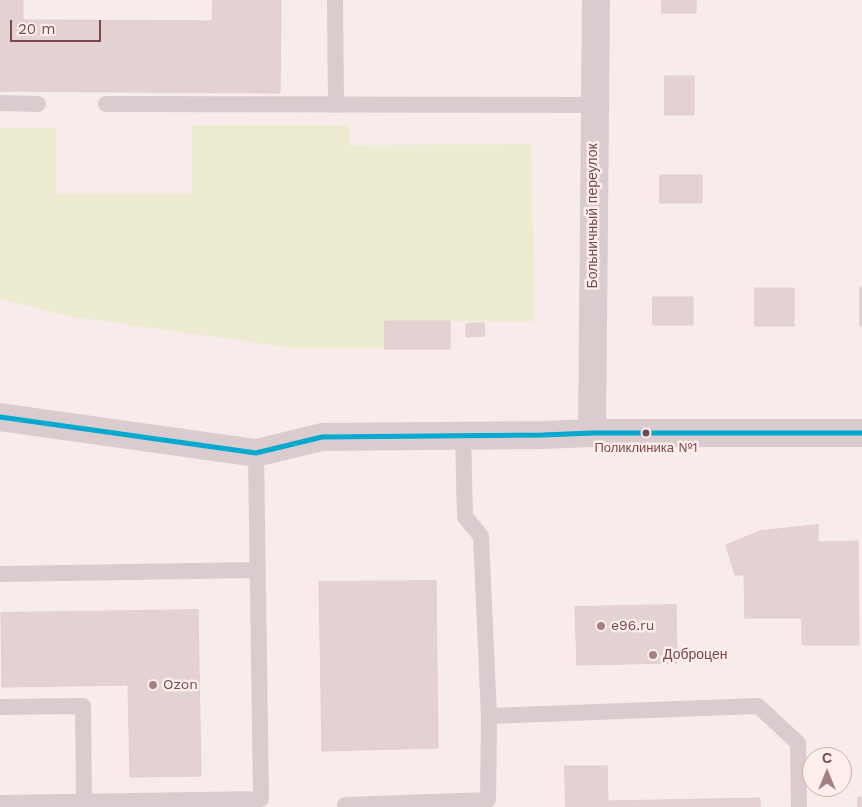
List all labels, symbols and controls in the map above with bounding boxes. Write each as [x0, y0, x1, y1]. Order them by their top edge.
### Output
scale bar [12, 10, 104, 42]
text: 20 m [18, 20, 56, 38]
street label: Больничный переулок [585, 143, 601, 289]
marker: Поликлиника №1 [641, 428, 651, 438]
place label: Поликлиника №1 [594, 440, 698, 456]
place label: e96.ru [611, 618, 654, 634]
marker: e96.ru [595, 620, 607, 632]
place label: Доброцен [663, 647, 727, 663]
marker: Доброцен [647, 649, 659, 661]
place label: Ozon [163, 677, 198, 693]
marker: Ozon [147, 679, 159, 691]
north arrow [802, 747, 852, 797]
text: С [822, 750, 832, 766]

